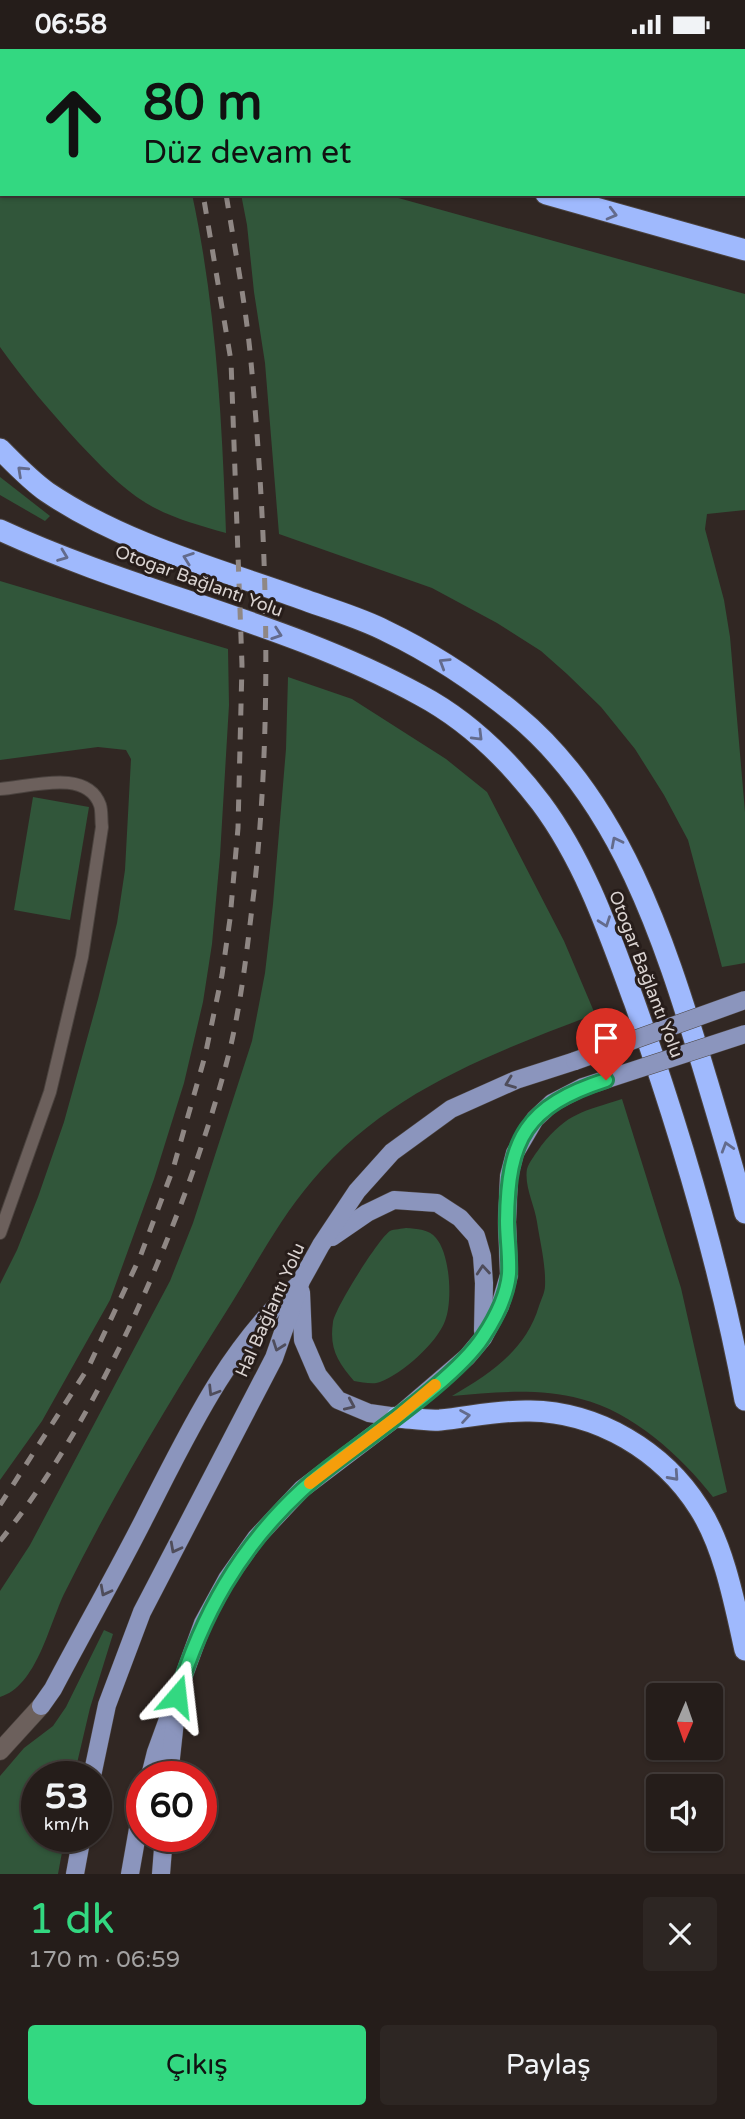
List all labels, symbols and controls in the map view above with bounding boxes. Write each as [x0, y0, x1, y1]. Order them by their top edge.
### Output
text: 06:58 [35, 9, 107, 40]
text: 80 m [143, 74, 262, 133]
icon: ahead [28, 77, 119, 168]
text: Düz devam et [143, 134, 351, 172]
one-way arrow [605, 206, 617, 220]
one-way arrow [17, 466, 30, 479]
street label: Otogar Bağlantı Yolu [112, 540, 286, 622]
one-way arrow [56, 548, 68, 562]
one-way arrow [183, 553, 195, 567]
one-way arrow [270, 626, 282, 640]
one-way arrow [438, 658, 451, 671]
one-way arrow [470, 728, 482, 740]
one-way arrow [610, 837, 624, 849]
street label: Otogar Bağlantı Yolu [604, 887, 688, 1061]
one-way arrow [597, 916, 611, 928]
pin [576, 1008, 636, 1080]
icon: arrive [587, 1019, 625, 1057]
one-way arrow [505, 1074, 517, 1088]
one-way arrow [721, 1142, 735, 1154]
street label: Hal Bağlantı Yolu [231, 1239, 309, 1381]
one-way arrow [476, 1264, 491, 1275]
one-way arrow [272, 1339, 286, 1351]
one-way arrow [208, 1383, 221, 1396]
one-way arrow [343, 1397, 355, 1411]
one-way arrow [459, 1409, 471, 1424]
one-way arrow [665, 1468, 678, 1481]
one-way arrow [170, 1541, 183, 1554]
one-way arrow [99, 1584, 113, 1596]
position arrow [140, 1659, 214, 1733]
north arrow [646, 1683, 723, 1761]
map controls [646, 1683, 723, 1851]
speed limit sign: 60 [126, 1761, 217, 1852]
button: sound [646, 1774, 723, 1851]
text: 53 [45, 1776, 88, 1818]
text: km/h [44, 1813, 89, 1835]
text: 1 dk [28, 1894, 115, 1945]
button: close [643, 1897, 717, 1971]
text: 170 m · 06:59 [28, 1946, 180, 1974]
button: Çıkış [28, 2025, 366, 2105]
button: Paylaş [380, 2025, 717, 2105]

